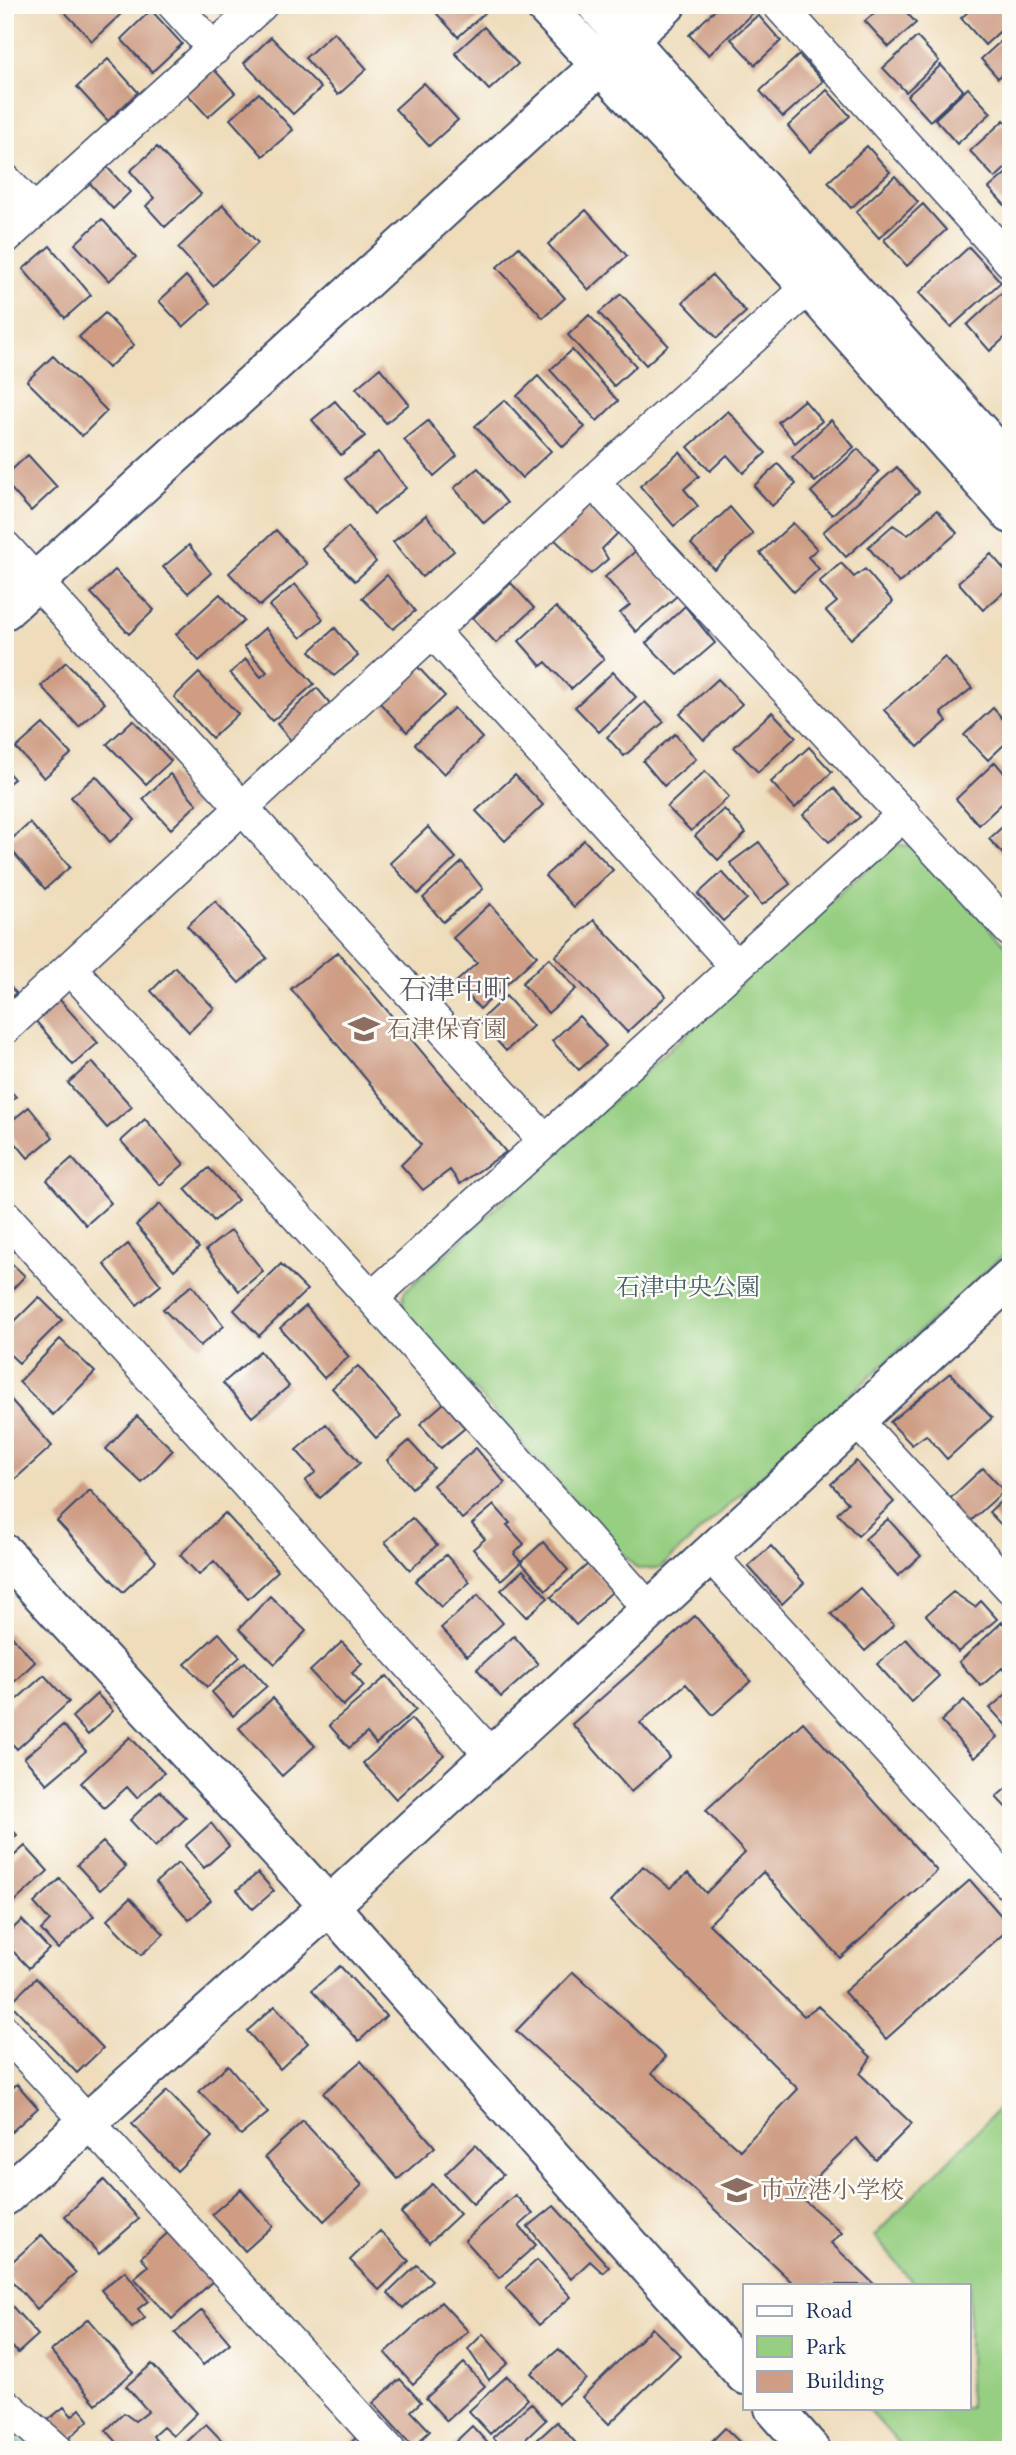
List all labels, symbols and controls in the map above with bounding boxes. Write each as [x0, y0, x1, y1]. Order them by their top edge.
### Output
district label: 石津中町 [399, 971, 511, 1009]
school or university icon: 石津保育園 [347, 1012, 381, 1046]
place label: 石津保育園 [387, 1013, 507, 1046]
park label: 石津中央公園 [616, 1271, 760, 1304]
school or university icon: 市立港小学校 [720, 2173, 754, 2207]
place label: 市立港小学校 [760, 2174, 904, 2207]
legend [743, 2284, 970, 2410]
text: Road [806, 2297, 852, 2326]
text: Park [806, 2333, 847, 2362]
text: Building [806, 2367, 884, 2396]

